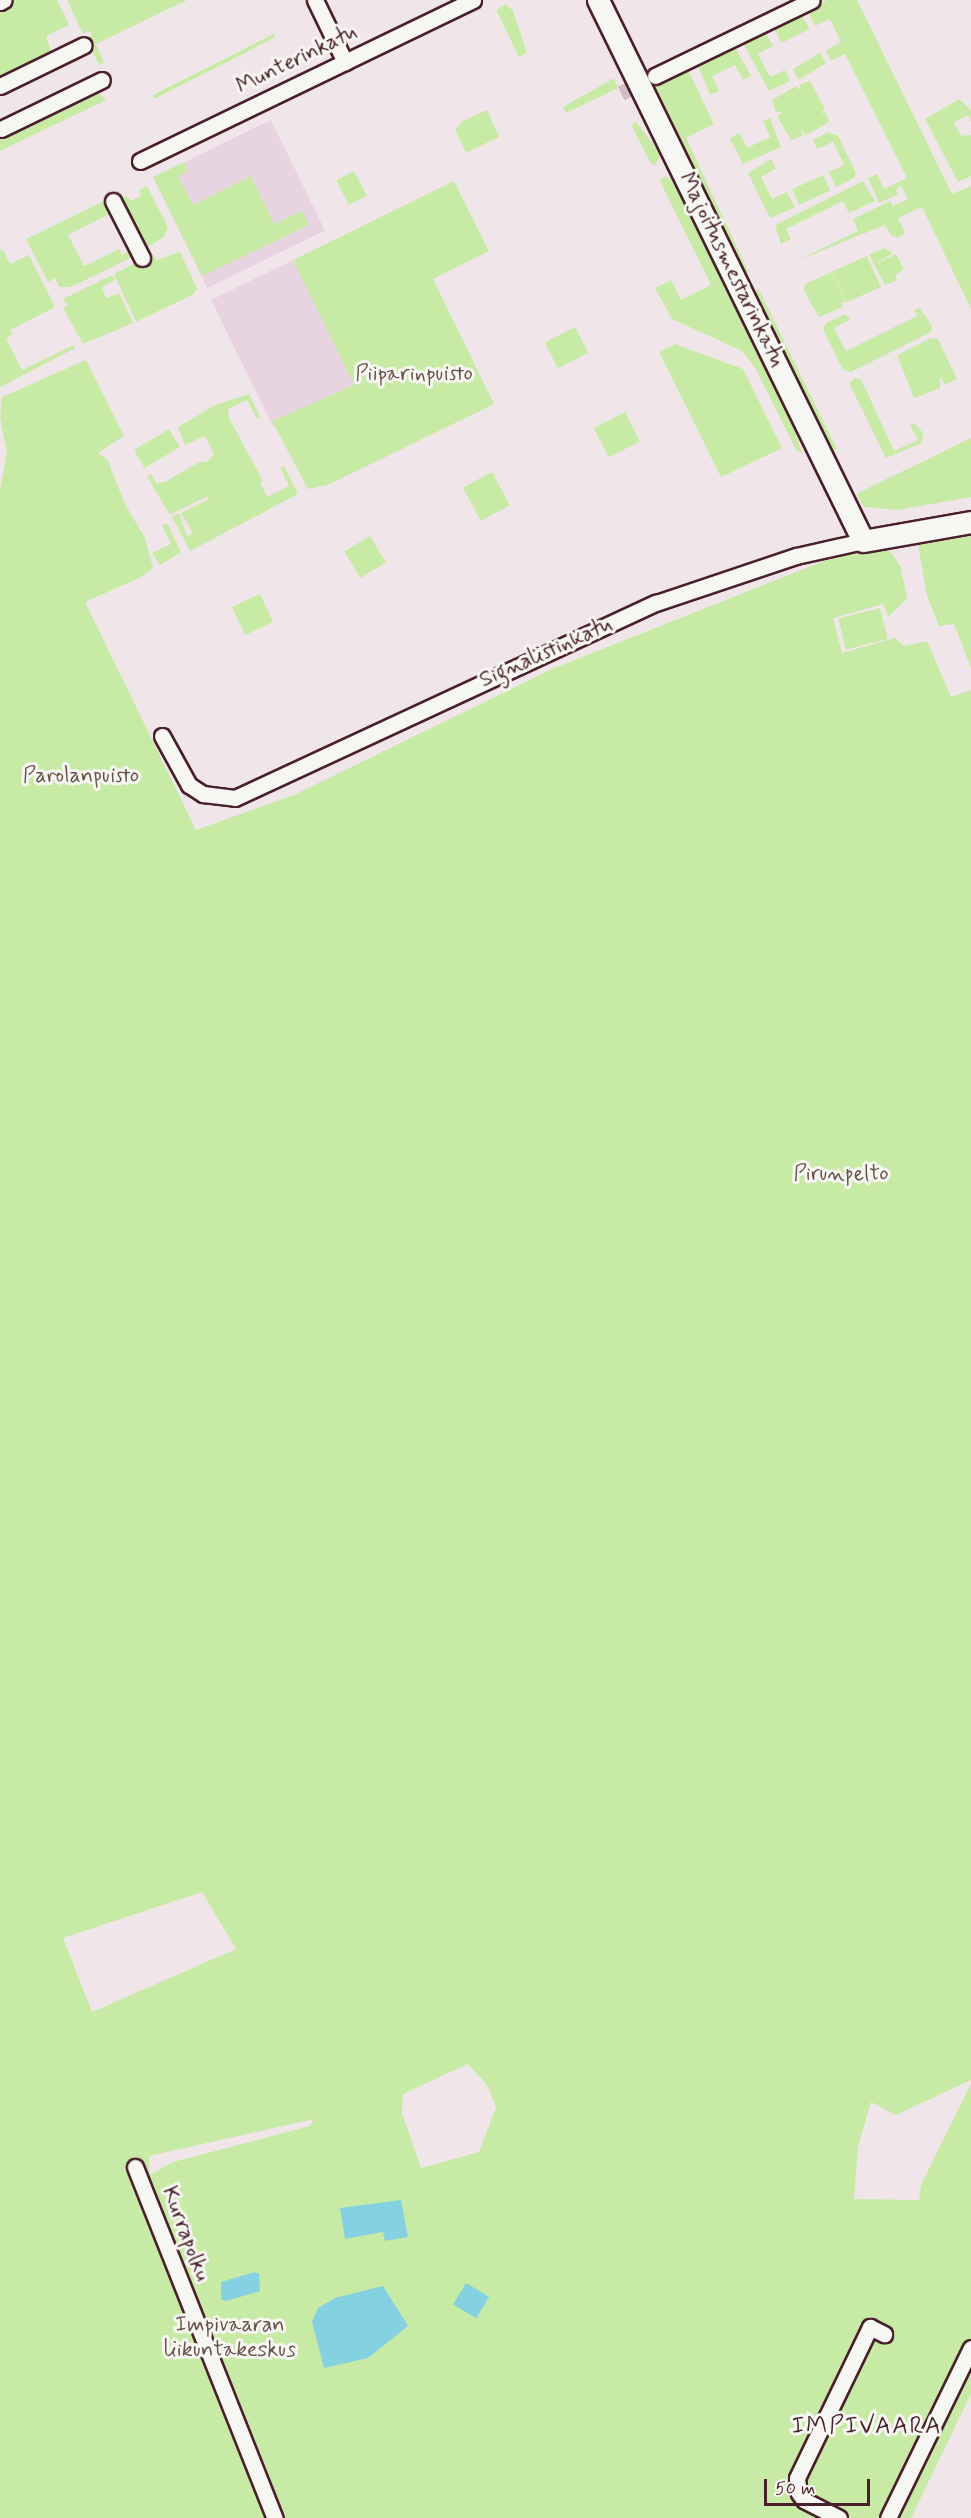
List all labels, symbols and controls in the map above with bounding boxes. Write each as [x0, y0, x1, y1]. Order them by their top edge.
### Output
street label: Munterinkatu [232, 19, 362, 101]
street label: Majoitusmestarinkatu [672, 168, 790, 372]
park label: Piiparinpuisto [355, 362, 473, 388]
street label: Signalistinkatu [476, 612, 616, 694]
park label: Parolanpuisto [23, 764, 139, 790]
park label: Pirunpelto [793, 1162, 889, 1188]
street label: Kurrapolku [155, 2183, 215, 2285]
park label: Impivaaran liikuntakeskus [164, 2312, 296, 2364]
district label: IMPIVAARA [790, 2413, 944, 2441]
scale bar [767, 2467, 874, 2505]
text: 50 m [775, 2477, 815, 2501]

